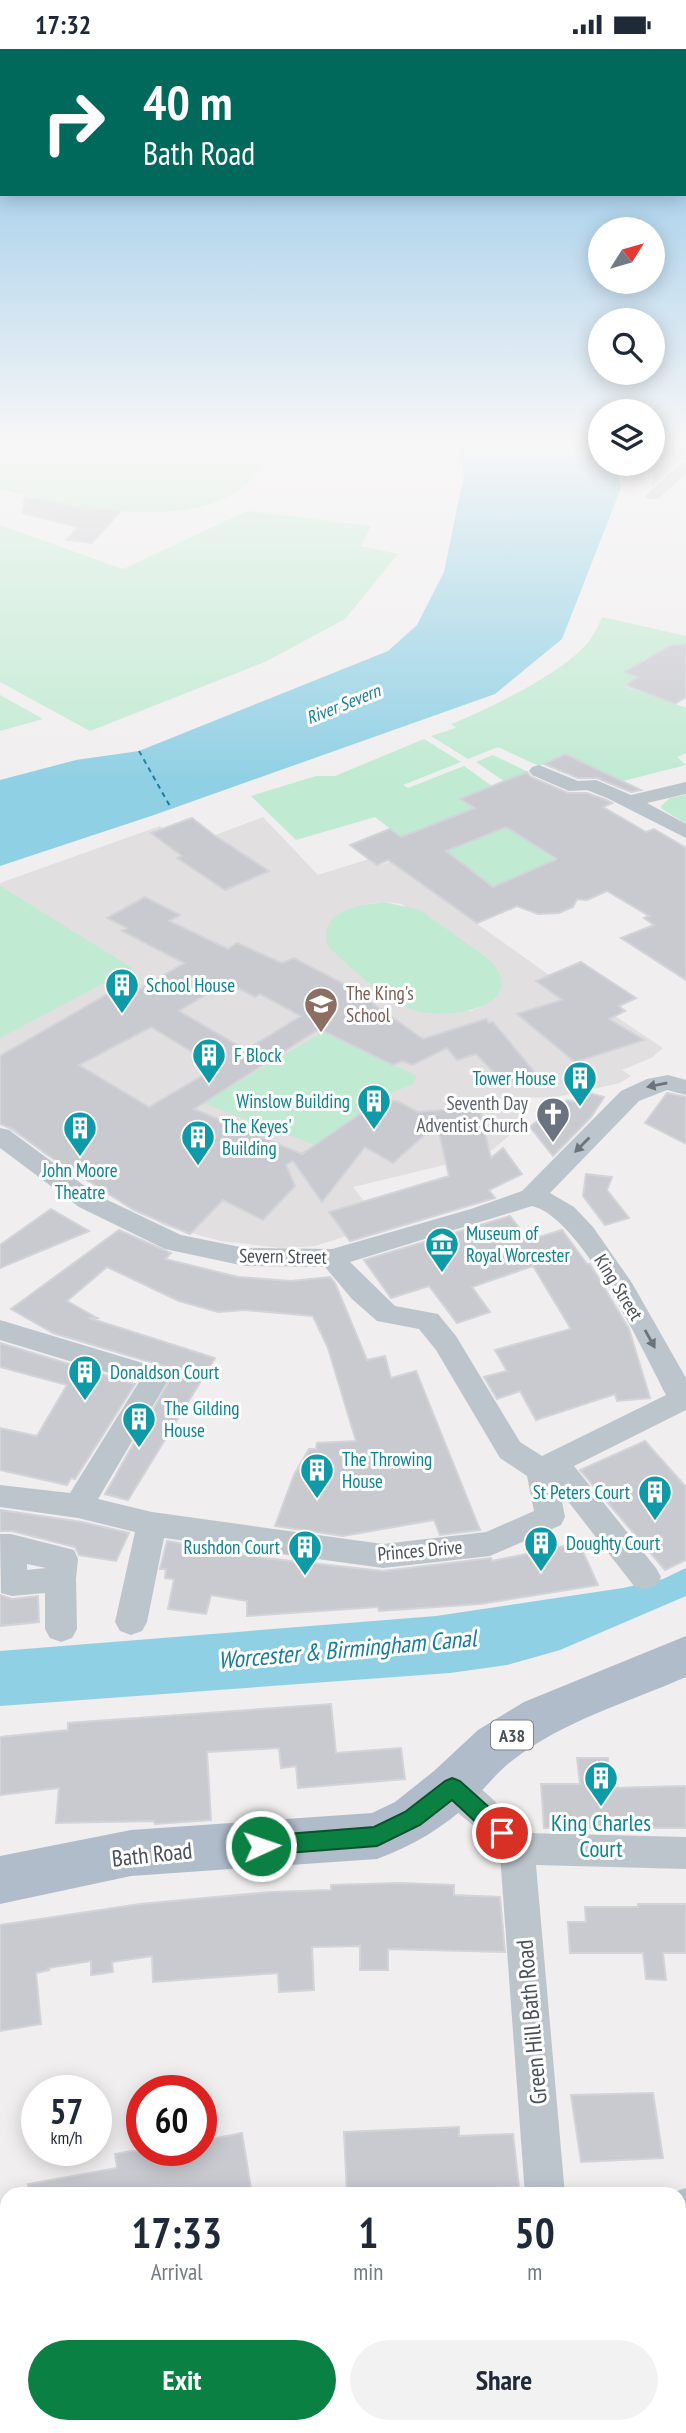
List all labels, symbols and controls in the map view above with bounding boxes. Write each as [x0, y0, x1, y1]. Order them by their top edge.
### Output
text: 17:32 [35, 8, 91, 41]
text: 40 m [143, 70, 232, 134]
icon: right [28, 77, 119, 168]
text: Bath Road [143, 132, 255, 174]
north arrow [588, 217, 665, 294]
map controls [588, 217, 665, 476]
button: search [588, 308, 665, 385]
button: layers [588, 399, 665, 476]
water label: River Severn [303, 678, 384, 729]
building icon: School House [103, 966, 141, 1015]
place label: School House [146, 973, 235, 997]
place label: The King's School [346, 981, 414, 1027]
school or university icon: The King's School [302, 985, 340, 1034]
building icon: F Block [190, 1036, 228, 1085]
place label: F Block [234, 1043, 282, 1067]
building icon: Tower House [561, 1059, 599, 1108]
place label: Tower House [472, 1066, 556, 1090]
one-way arrow [646, 1079, 668, 1090]
building icon: Winslow Building [355, 1082, 393, 1131]
place label: Winslow Building [236, 1089, 350, 1113]
place label: Seventh Day Adventist Church [417, 1091, 529, 1137]
church icon: Seventh Day Adventist Church [534, 1095, 572, 1144]
building icon: John Moore Theatre [61, 1109, 99, 1158]
place label: The Keyes' Building [222, 1114, 292, 1160]
building icon: The Keyes' Building [179, 1118, 217, 1167]
one-way arrow [575, 1136, 591, 1153]
place label: John Moore Theatre [41, 1158, 118, 1204]
place label: Museum of Royal Worcester [466, 1221, 570, 1267]
museum icon: Museum of Royal Worcester [423, 1225, 461, 1274]
street label: Severn Street [239, 1243, 328, 1269]
street label: King Street [589, 1250, 649, 1325]
one-way arrow [644, 1329, 656, 1348]
building icon: Donaldson Court [66, 1353, 104, 1402]
place label: Donaldson Court [110, 1360, 220, 1384]
place label: The Gilding House [164, 1396, 240, 1442]
building icon: The Gilding House [120, 1400, 158, 1449]
place label: The Throwing House [342, 1447, 432, 1493]
building icon: The Throwing House [298, 1451, 336, 1500]
building icon: St Peters Court [636, 1473, 674, 1522]
place label: St Peters Court [533, 1480, 631, 1504]
building icon: Doughty Court [522, 1524, 560, 1573]
building icon: Rushdon Court [286, 1528, 324, 1577]
place label: Doughty Court [566, 1531, 661, 1555]
street label: Princes Drive [377, 1534, 464, 1566]
place label: Rushdon Court [184, 1535, 281, 1559]
water label: Worcester & Birmingham Canal [217, 1622, 480, 1676]
road number: A38 [491, 1721, 533, 1749]
building icon: King Charles Court [582, 1759, 620, 1808]
pin [472, 1803, 532, 1863]
place label: King Charles Court [551, 1808, 651, 1863]
position arrow [224, 1809, 298, 1883]
icon: arrive [483, 1814, 521, 1852]
street label: Bath Road [110, 1835, 194, 1873]
street label: Green Hill Bath Road [509, 1939, 553, 2105]
speed limit sign: 60 [126, 2075, 217, 2166]
text: 57 [50, 2088, 83, 2134]
text: km/h [51, 2126, 82, 2149]
text: 17:33 [131, 2205, 222, 2260]
text: 1 [358, 2205, 378, 2260]
text: 50 [515, 2205, 555, 2260]
text: Arrival [151, 2257, 203, 2286]
text: min [353, 2257, 383, 2286]
text: m [527, 2257, 542, 2286]
button: Exit [28, 2340, 336, 2420]
button: Share [350, 2340, 658, 2420]

